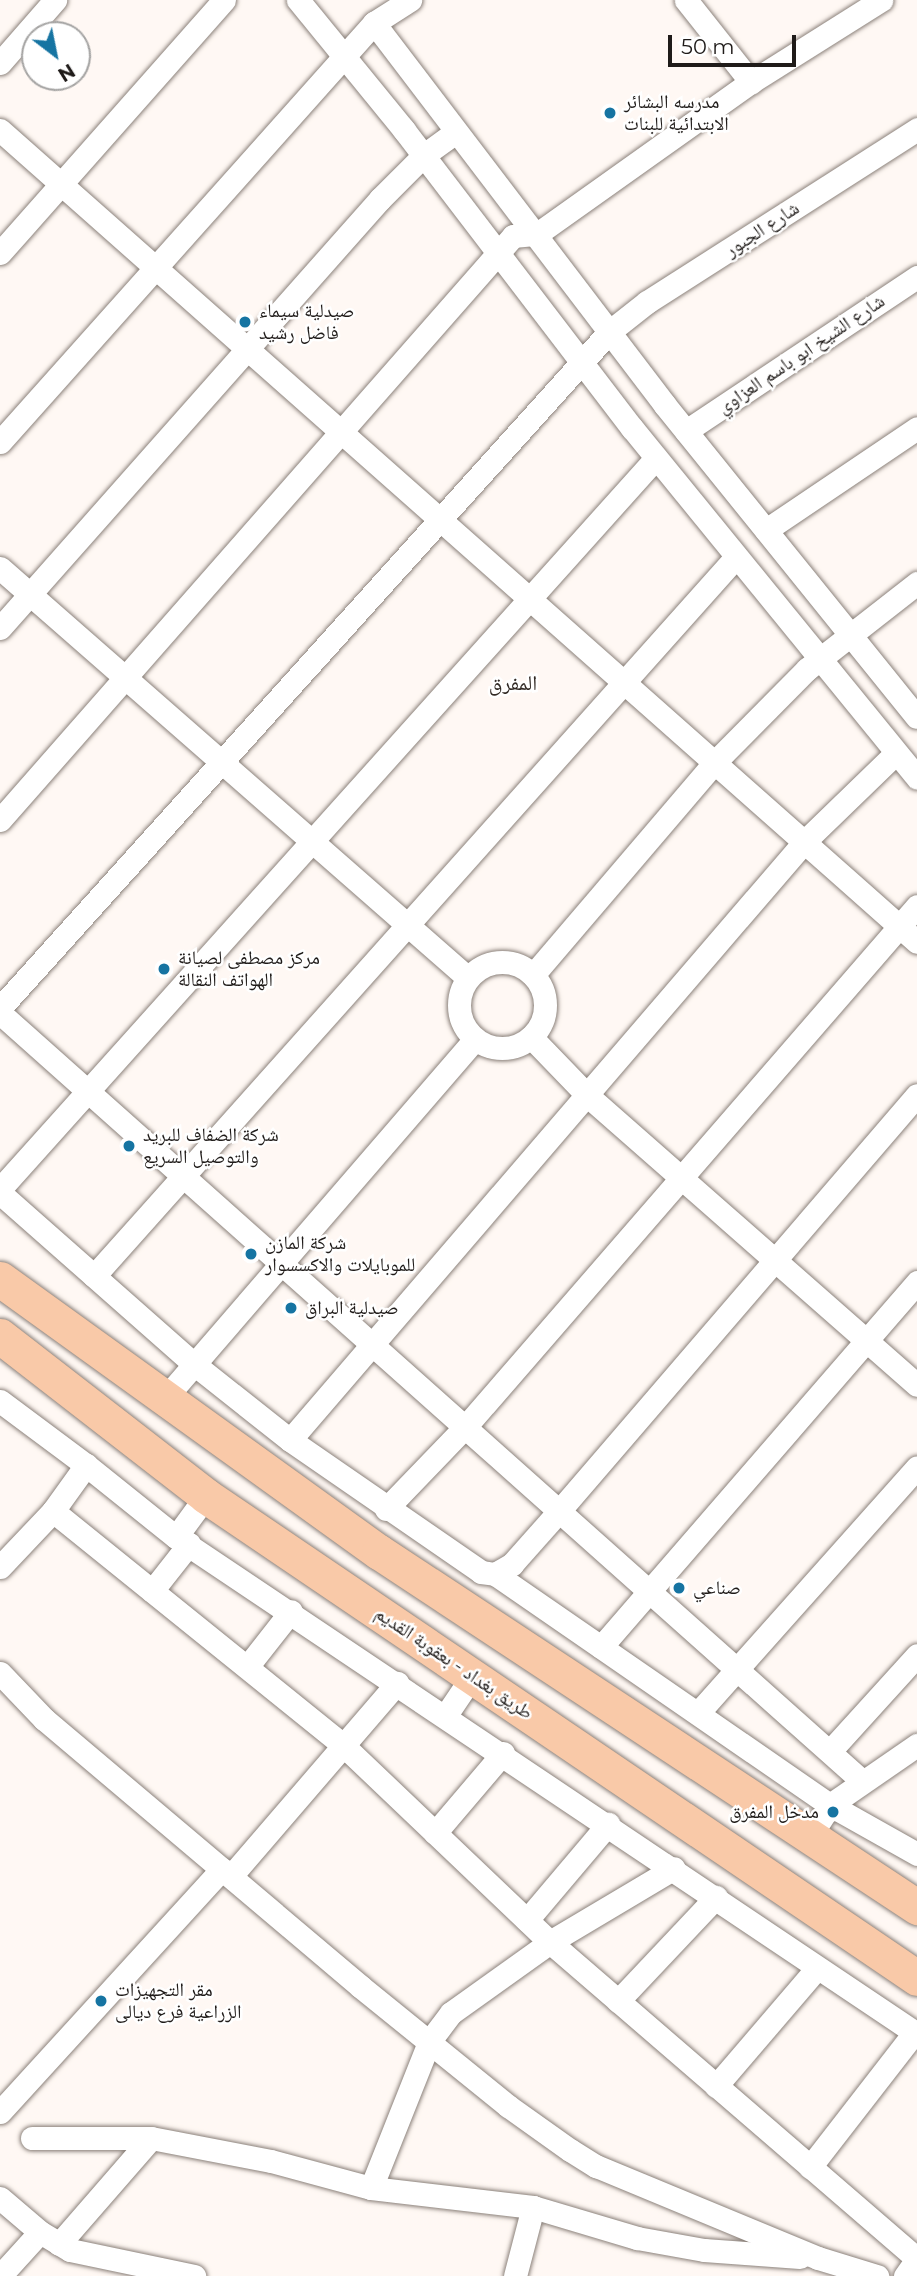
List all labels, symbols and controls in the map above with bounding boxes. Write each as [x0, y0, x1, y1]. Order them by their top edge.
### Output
north arrow [21, 21, 91, 91]
scale bar [672, 21, 800, 65]
text: 50 m [681, 34, 735, 59]
text: N [54, 59, 79, 86]
place label: مدرسه البشائر الابتدائية للبنات [624, 91, 729, 135]
marker: مدرسه البشائر الابتدائية للبنات [602, 105, 618, 121]
street label: شارع الجبور [721, 197, 803, 261]
street label: شارع الشيخ ابو باسم العزاوي [713, 289, 889, 419]
place label: صيدلية سيماء فاضل رشيد [259, 300, 355, 344]
marker: صيدلية سيماء فاضل رشيد [237, 314, 253, 330]
district label: المفرق [489, 670, 537, 696]
place label: مركز مصطفى لصيانة الهواتف النقالة [178, 947, 320, 991]
marker: مركز مصطفى لصيانة الهواتف النقالة [156, 961, 172, 977]
place label: شركة الضفاف للبريد والتوصيل السريع [143, 1124, 279, 1168]
marker: شركة الضفاف للبريد والتوصيل السريع [121, 1138, 137, 1154]
place label: شركة المازن للموبايلات والاكسسوار [265, 1232, 415, 1276]
marker: شركة المازن للموبايلات والاكسسوار [243, 1246, 259, 1262]
place label: صيدلية البراق [305, 1297, 399, 1319]
marker: صيدلية البراق [283, 1300, 299, 1316]
place label: صناعي [693, 1577, 741, 1599]
marker: صناعي [671, 1580, 687, 1596]
street label: طريق بغداد - بعقوبة القديم [371, 1602, 537, 1724]
place label: مدخل المفرق [729, 1801, 819, 1823]
marker: مدخل المفرق [825, 1804, 841, 1820]
place label: مقر التجهيزات الزراعية فرع ديالى [115, 1979, 241, 2023]
marker: مقر التجهيزات الزراعية فرع ديالى [93, 1993, 109, 2009]

